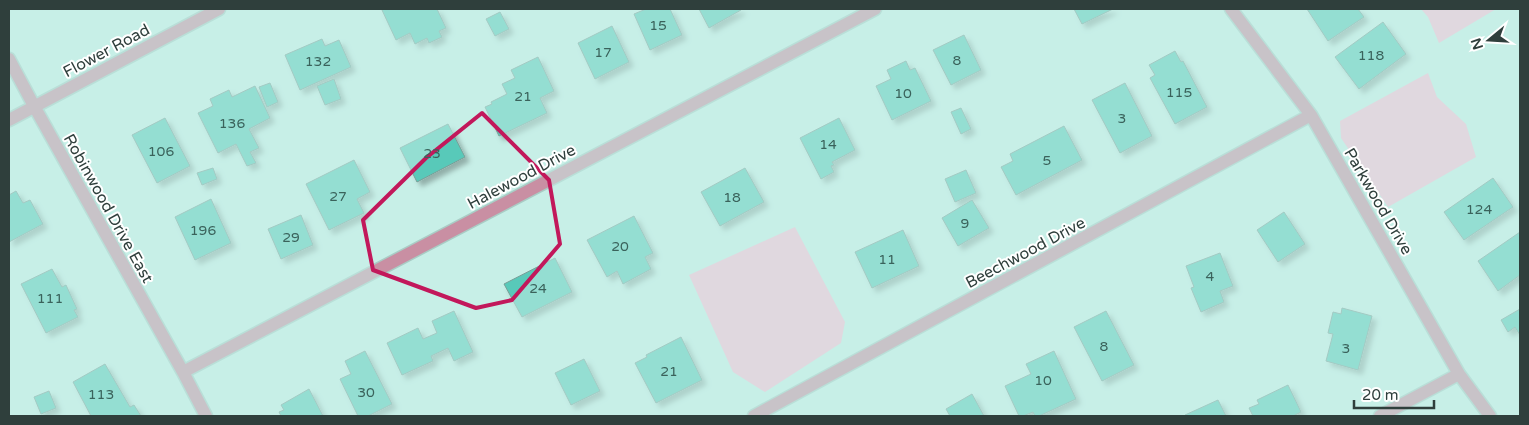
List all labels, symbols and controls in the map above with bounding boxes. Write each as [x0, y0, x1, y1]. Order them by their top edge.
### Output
north arrow [1464, 15, 1514, 65]
house number: 15 [649, 17, 667, 34]
street label: Flower Road [60, 20, 153, 82]
text: N [1467, 36, 1487, 52]
house number: 17 [594, 44, 612, 61]
house number: 118 [1358, 47, 1384, 64]
house number: 8 [953, 52, 962, 69]
house number: 132 [305, 53, 331, 70]
house number: 115 [1166, 84, 1192, 101]
house number: 10 [894, 85, 912, 102]
house number: 21 [514, 88, 532, 105]
house number: 3 [1118, 110, 1126, 127]
house number: 136 [219, 115, 245, 132]
street label: Robinwood Drive East [59, 130, 157, 287]
house number: 14 [819, 136, 837, 153]
street label: Halewood Drive [464, 140, 579, 214]
house number: 106 [148, 143, 174, 160]
house number: 23 [423, 145, 441, 162]
street label: Parkwood Drive [1340, 145, 1417, 258]
house number: 5 [1043, 152, 1051, 169]
house number: 27 [329, 188, 347, 205]
house number: 18 [723, 189, 741, 206]
house number: 124 [1466, 201, 1492, 218]
street label: Beechwood Drive [962, 213, 1089, 293]
house number: 9 [961, 215, 969, 232]
house number: 196 [190, 222, 216, 239]
house number: 29 [282, 229, 300, 246]
house number: 20 [611, 238, 629, 255]
house number: 11 [878, 251, 896, 268]
house number: 4 [1206, 268, 1215, 285]
house number: 24 [529, 280, 547, 297]
house number: 111 [37, 290, 63, 307]
house number: 8 [1100, 338, 1109, 355]
house number: 3 [1342, 340, 1350, 357]
house number: 21 [660, 363, 678, 380]
house number: 10 [1034, 372, 1052, 389]
scale bar [1354, 378, 1434, 410]
house number: 30 [357, 384, 375, 401]
house number: 113 [88, 386, 114, 403]
text: 20 m [1362, 386, 1399, 404]

